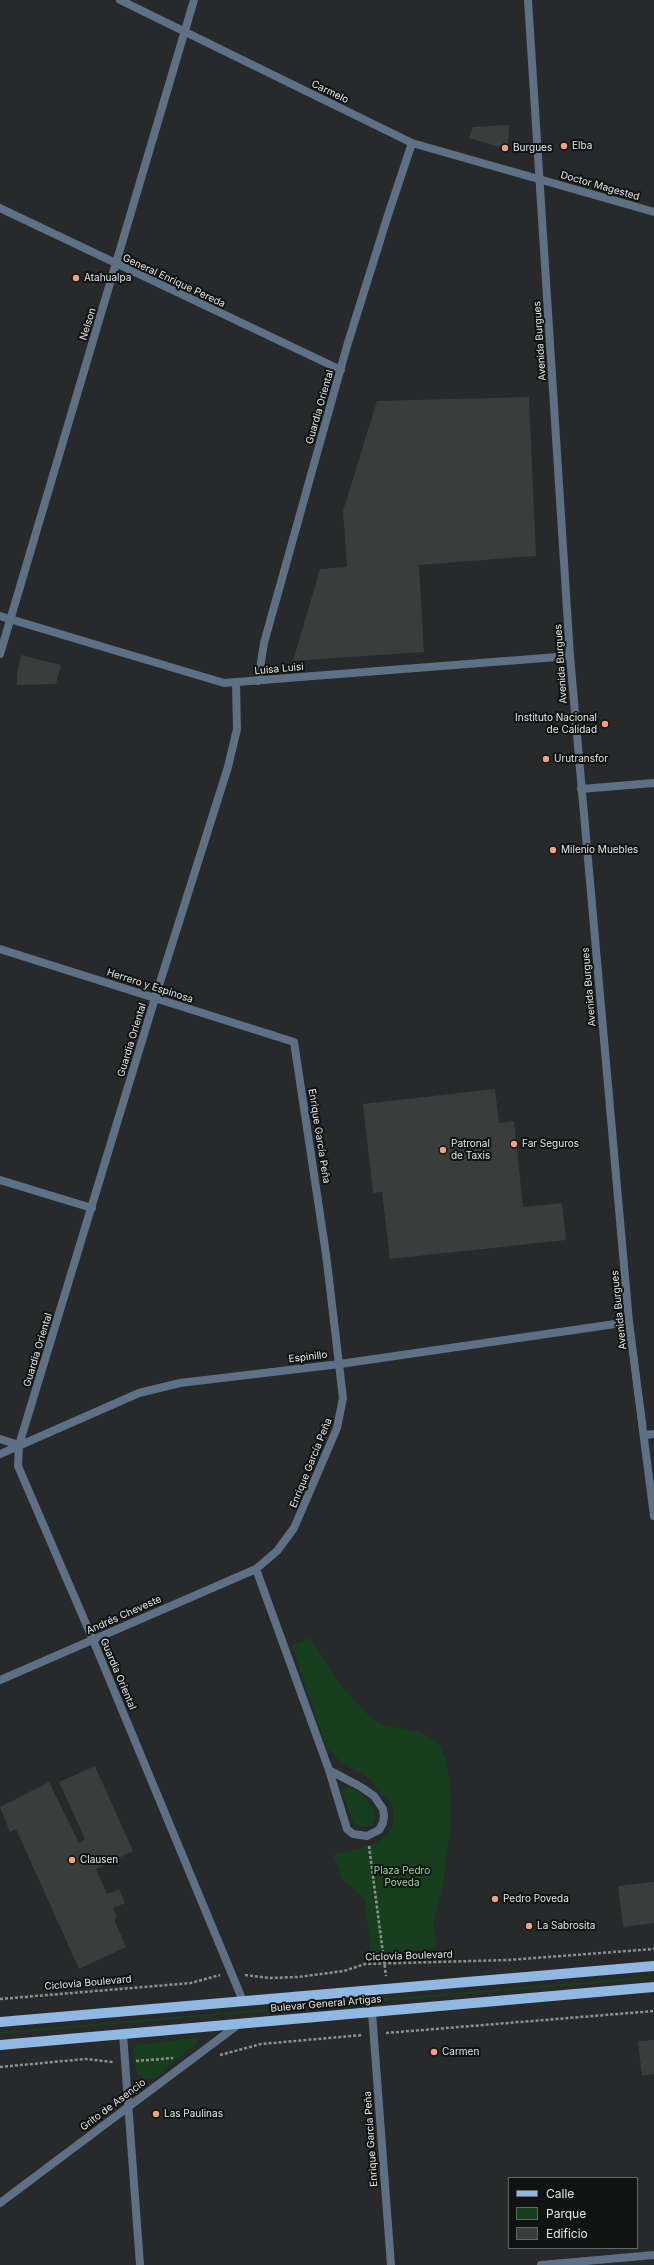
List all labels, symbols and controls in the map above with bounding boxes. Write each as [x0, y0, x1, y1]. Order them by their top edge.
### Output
street label: Carmelo [309, 78, 351, 106]
place label: Elba [572, 140, 592, 152]
marker: Elba [559, 141, 569, 151]
place label: Burgues [513, 142, 552, 154]
marker: Burgues [500, 143, 510, 153]
street label: Doctor Magested [559, 169, 641, 203]
street label: General Enrique Pereda [121, 252, 227, 310]
place label: Atahualpa [84, 272, 131, 284]
marker: Atahualpa [71, 273, 81, 283]
street label: Avenida Burgues [531, 301, 549, 381]
street label: Nelson [77, 306, 99, 342]
street label: Guardia Oriental [304, 369, 336, 445]
street label: Avenida Burgues [552, 624, 570, 704]
street label: Luisa Luisi [254, 661, 304, 677]
place label: Instituto Nacional de Calidad [515, 712, 597, 736]
marker: Instituto Nacional de Calidad [600, 719, 610, 729]
place label: Urutransfor [554, 753, 608, 765]
marker: Urutransfor [541, 754, 551, 764]
place label: Milenio Muebles [561, 844, 638, 856]
marker: Milenio Muebles [548, 845, 558, 855]
street label: Avenida Burgues [580, 947, 598, 1027]
street label: Herrero y Espinosa [105, 966, 195, 1006]
street label: Guardia Oriental [115, 1002, 149, 1078]
street label: Enrique García Peña [306, 1088, 332, 1184]
place label: Patronal de Taxis [451, 1138, 490, 1162]
place label: Far Seguros [522, 1138, 579, 1150]
marker: Far Seguros [509, 1139, 519, 1149]
marker: Patronal de Taxis [438, 1145, 448, 1155]
street label: Avenida Burgues [609, 1270, 629, 1350]
street label: Guardia Oriental [21, 1312, 55, 1388]
street label: Espinillo [288, 1349, 328, 1365]
street label: Enrique García Peña [287, 1416, 335, 1510]
street label: Andrés Cheveste [85, 1593, 163, 1637]
street label: Guardia Oriental [98, 1636, 138, 1712]
place label: Clausen [80, 1854, 118, 1866]
marker: Clausen [67, 1855, 77, 1865]
park label: Plaza Pedro Poveda [374, 1865, 430, 1888]
place label: Pedro Poveda [503, 1893, 569, 1905]
marker: Pedro Poveda [490, 1894, 500, 1904]
place label: La Sabrosita [537, 1920, 595, 1932]
marker: La Sabrosita [524, 1921, 534, 1931]
street label: Ciclovía Boulevard [365, 1948, 453, 1964]
street label: Ciclovía Boulevard [44, 1973, 132, 1993]
street label: Bulevar General Artigas [270, 1993, 382, 2015]
place label: Carmen [442, 2046, 479, 2058]
marker: Carmen [429, 2047, 439, 2057]
street label: Grito de Asencio [78, 2077, 148, 2133]
street label: Enrique García Peña [362, 2091, 380, 2187]
place label: Las Paulinas [164, 2108, 223, 2120]
marker: Las Paulinas [151, 2109, 161, 2119]
legend [508, 2177, 638, 2249]
text: Calle [546, 2186, 574, 2201]
text: Parque [546, 2206, 586, 2221]
text: Edificio [546, 2226, 588, 2241]

